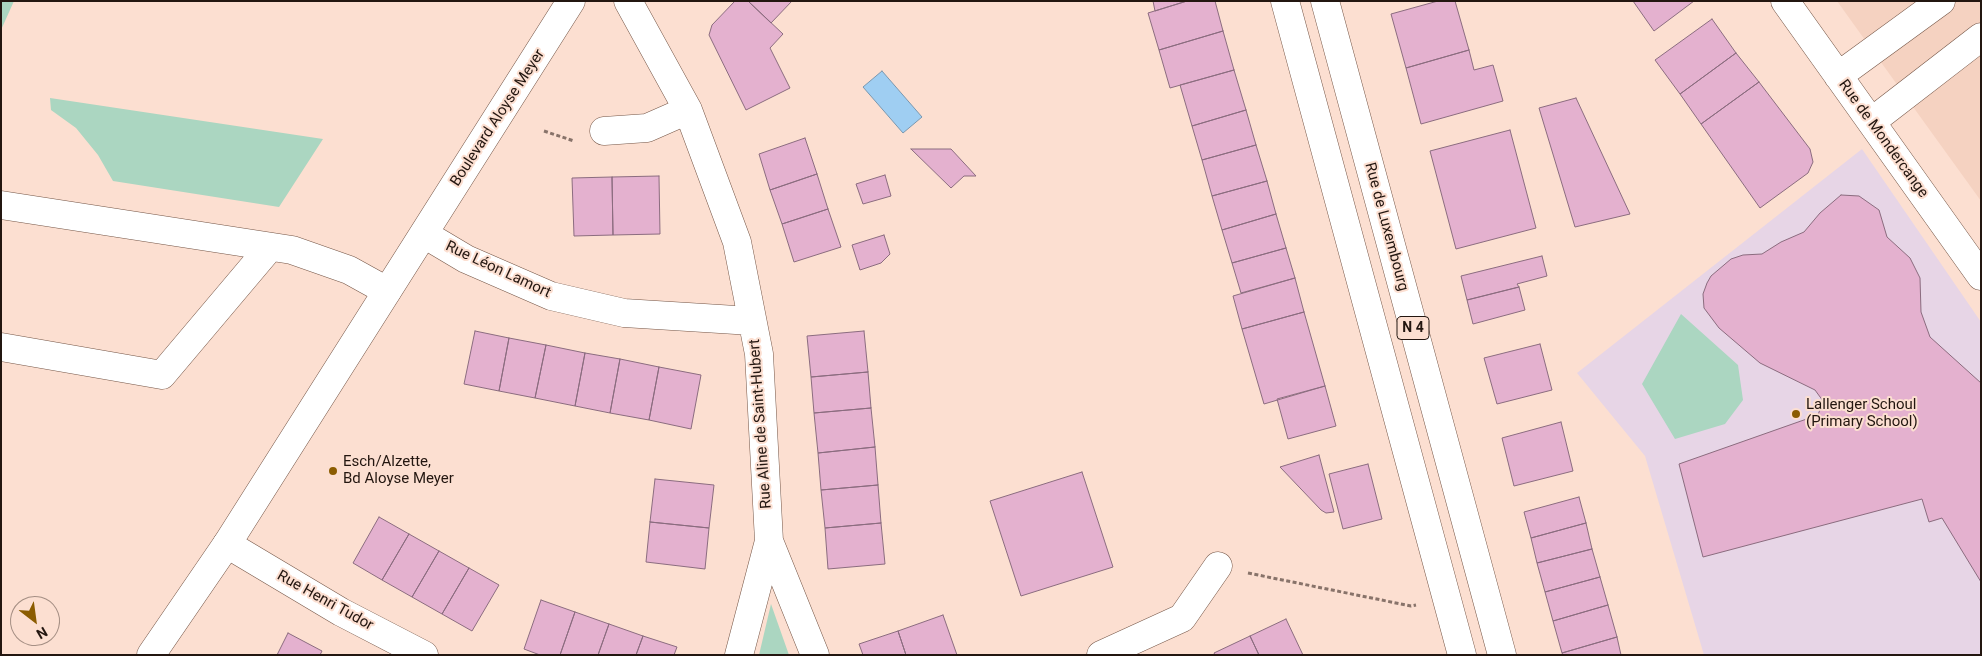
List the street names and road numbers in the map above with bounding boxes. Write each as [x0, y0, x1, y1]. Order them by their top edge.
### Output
street label: Boulevard Aloyse Meyer [447, 46, 549, 190]
street label: Rue de Mondercange [1834, 77, 1932, 201]
street label: Rue de Luxembourg [1360, 161, 1412, 293]
street label: Rue Léon Lamort [442, 238, 554, 302]
road number: N 4 [1397, 316, 1429, 339]
street label: Rue Aline de Saint-Hubert [746, 339, 776, 509]
street label: Rue Henri Tudor [274, 567, 376, 635]

